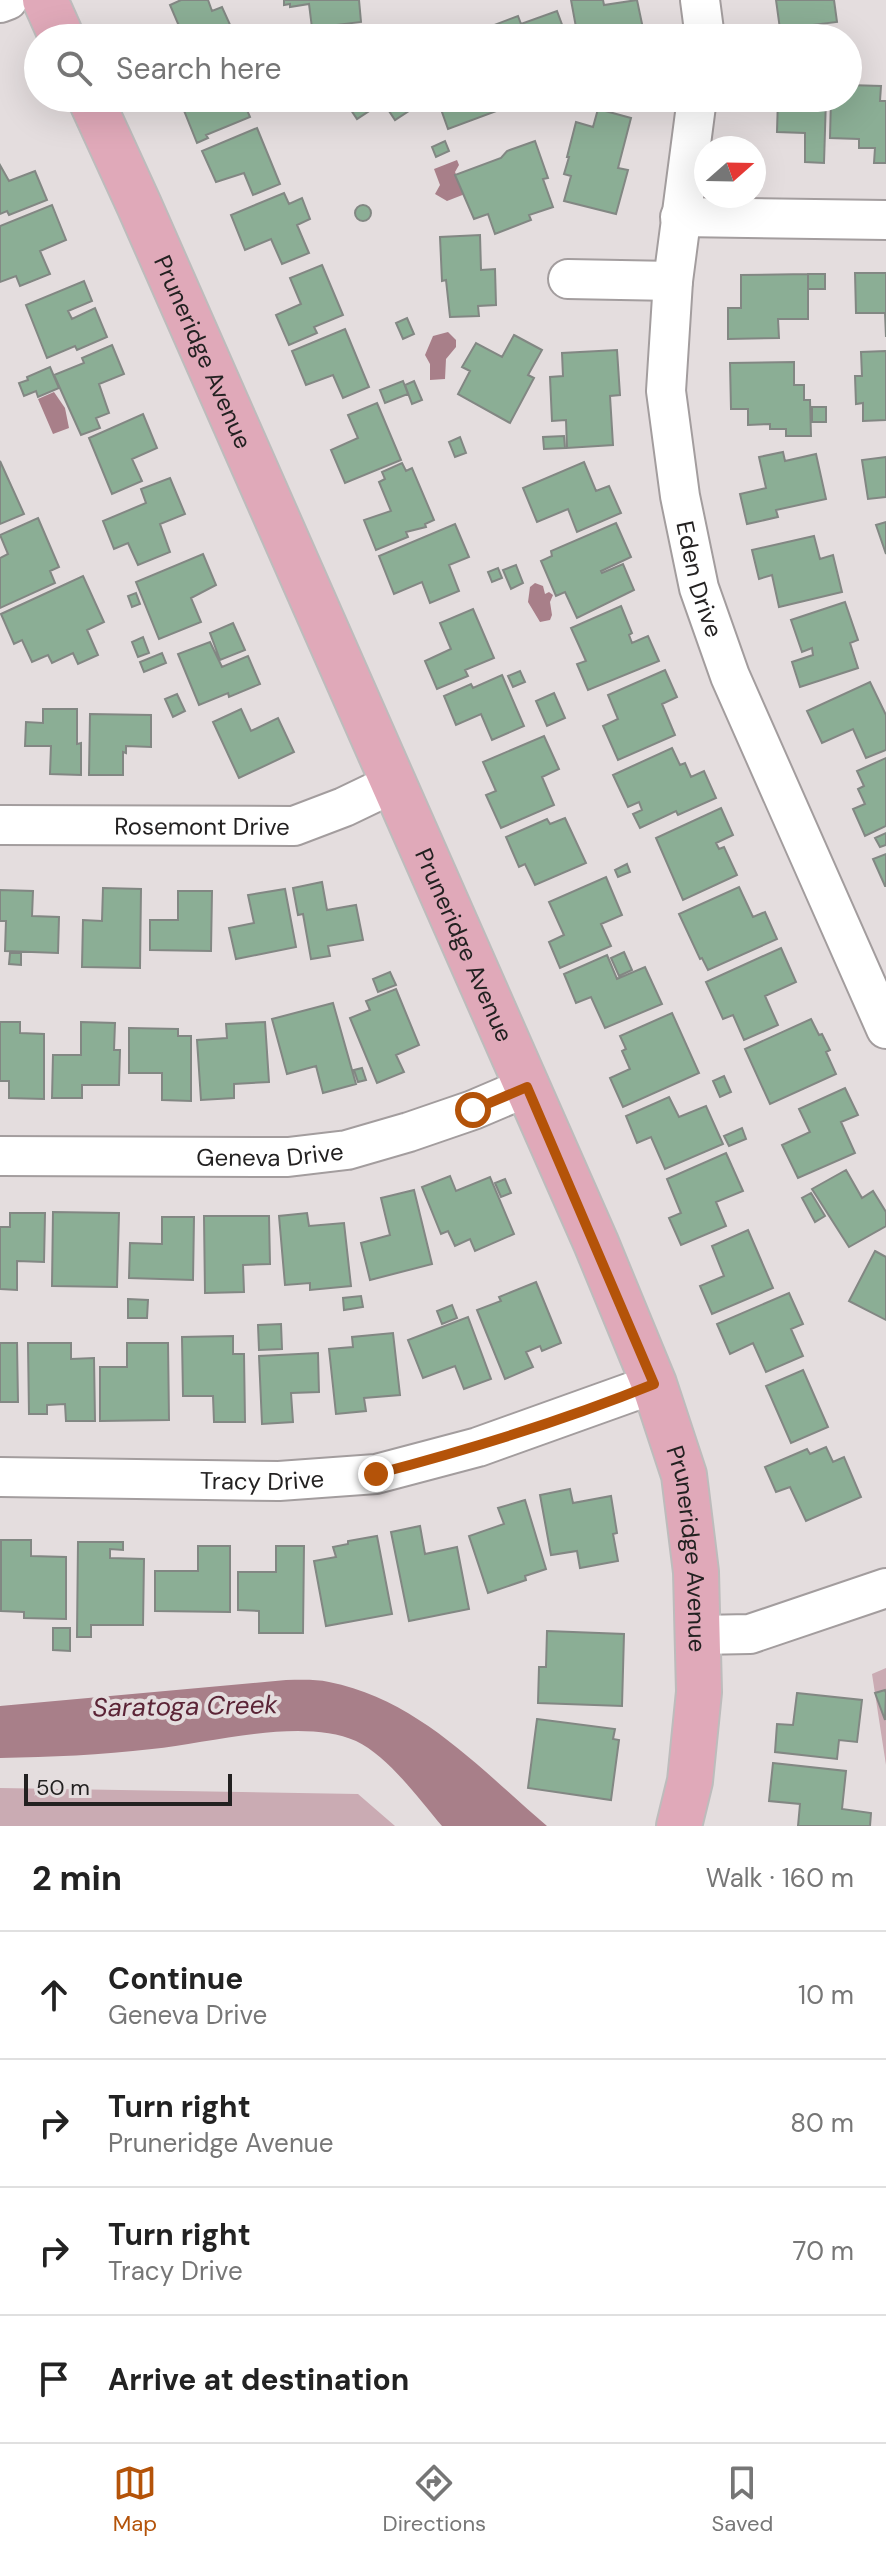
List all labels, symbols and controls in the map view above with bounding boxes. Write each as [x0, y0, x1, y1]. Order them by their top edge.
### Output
search box [24, 24, 862, 112]
icon: search [52, 46, 96, 90]
text: Search here [116, 49, 282, 88]
north arrow [694, 136, 766, 208]
street label: Pruneridge Avenue [147, 250, 260, 453]
street label: Eden Drive [670, 518, 731, 641]
street label: Rosemont Drive [114, 810, 290, 841]
street label: Pruneridge Avenue [409, 843, 521, 1046]
route start [455, 1092, 491, 1128]
street label: Geneva Drive [196, 1135, 345, 1173]
street label: Pruneridge Avenue [660, 1441, 714, 1653]
route end [358, 1456, 394, 1492]
street label: Tracy Drive [200, 1462, 325, 1497]
water label: Saratoga Creek [92, 1687, 279, 1725]
scale bar [24, 1770, 232, 1806]
text: 50 m [36, 1773, 90, 1802]
text: 2 min [32, 1856, 122, 1901]
text: Walk · 160 m [706, 1861, 854, 1895]
text: Continue [108, 1959, 243, 1998]
icon: ahead [32, 1973, 76, 2017]
text: 10 m [798, 1978, 854, 2012]
text: Geneva Drive [108, 1998, 267, 2032]
text: Turn right [108, 2087, 251, 2126]
icon: right [32, 2101, 76, 2145]
text: 80 m [790, 2106, 854, 2140]
text: Pruneridge Avenue [108, 2126, 333, 2160]
text: Turn right [108, 2215, 251, 2254]
icon: right [32, 2229, 76, 2273]
text: 70 m [793, 2234, 854, 2268]
text: Tracy Drive [108, 2254, 243, 2288]
icon: arrive [32, 2357, 76, 2401]
text: Arrive at destination [108, 2360, 409, 2399]
tab: Map [113, 2461, 157, 2538]
tab: Directions [383, 2461, 486, 2538]
tab: Saved [712, 2461, 773, 2538]

